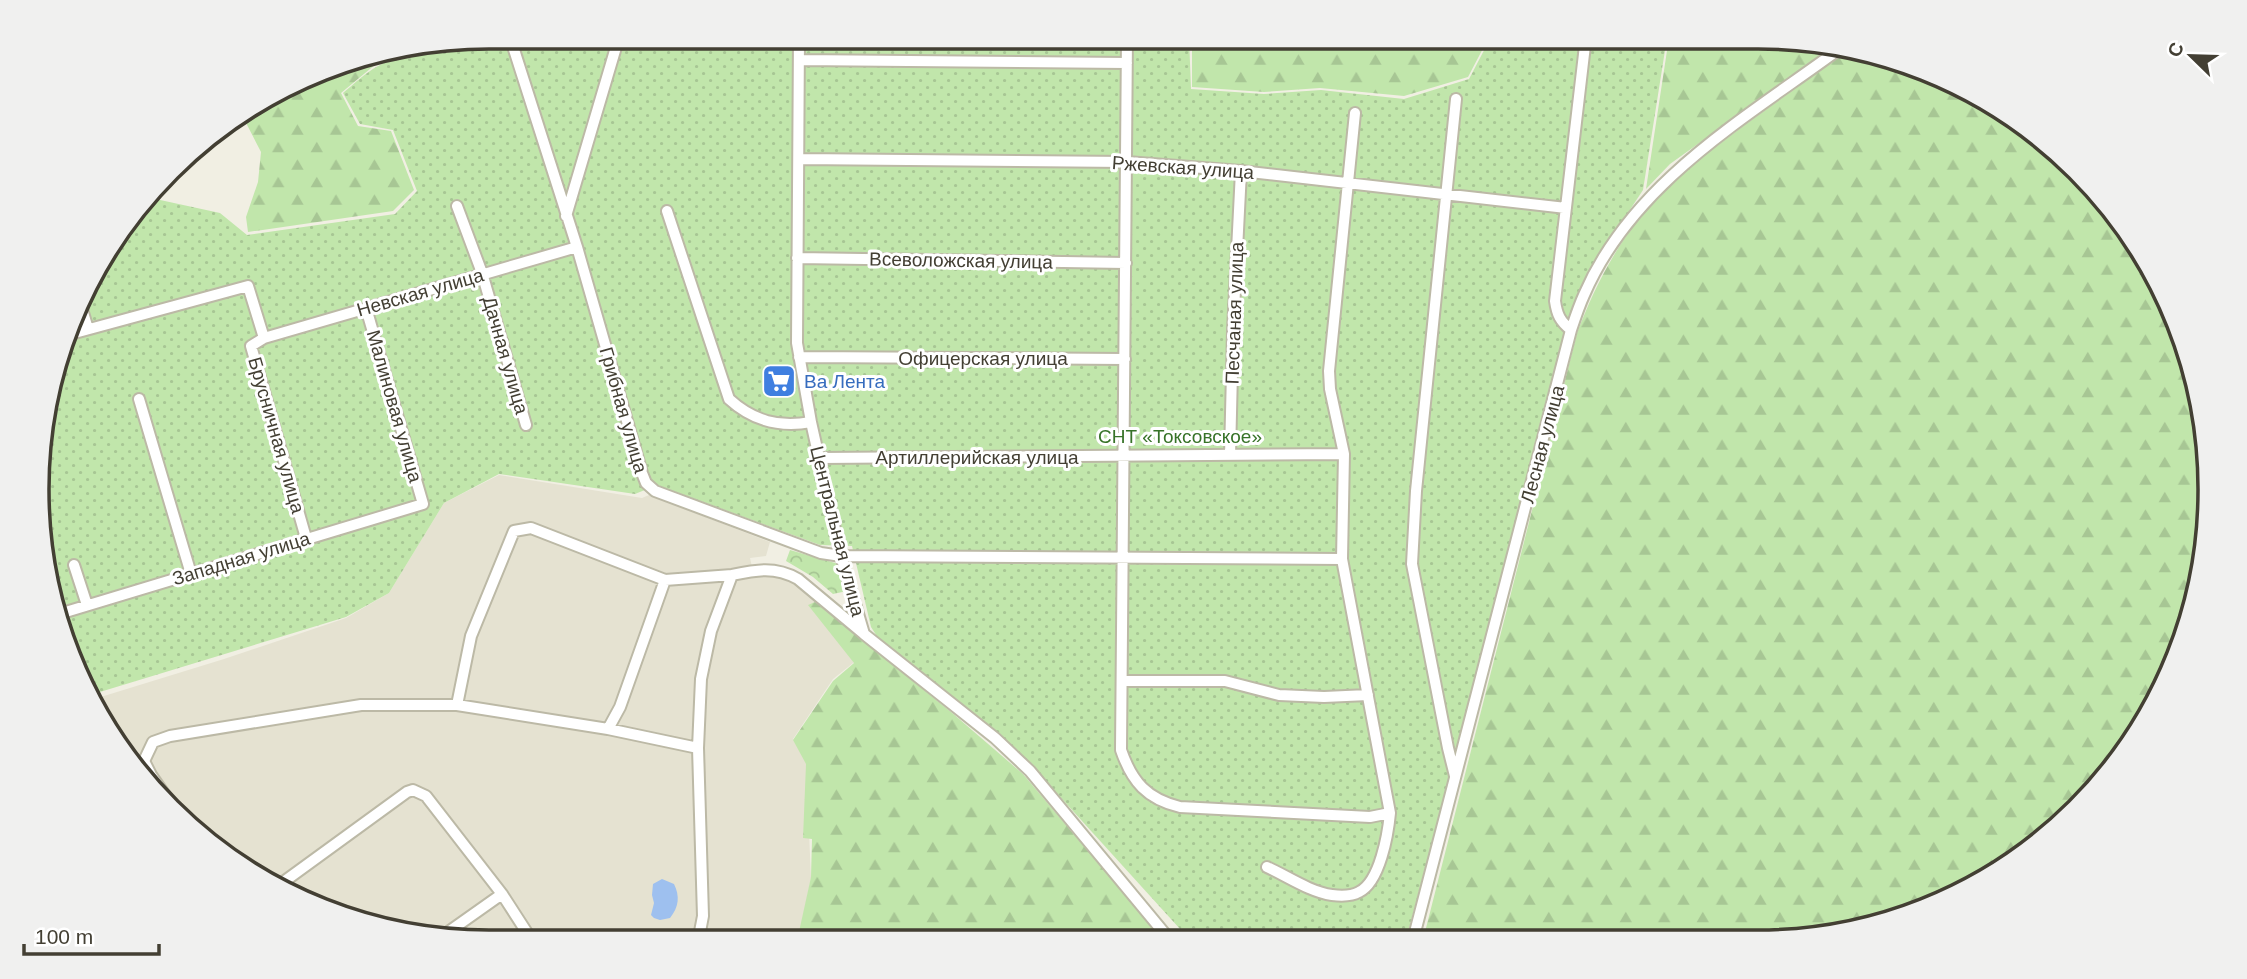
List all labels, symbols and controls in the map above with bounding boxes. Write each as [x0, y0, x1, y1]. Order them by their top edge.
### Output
north arrow [2156, 21, 2226, 91]
text: С [2163, 39, 2188, 60]
street label: Ржевская улица [1111, 152, 1255, 183]
street label: Песчаная улица [1222, 241, 1248, 385]
street label: Всеволожская улица [869, 248, 1053, 273]
street label: Невская улица [354, 264, 486, 321]
street label: Дачная улица [479, 294, 533, 417]
street label: Малиновая улица [363, 327, 426, 485]
street label: Грибная улица [595, 345, 652, 476]
street label: Офицерская улица [898, 348, 1068, 369]
street label: Брусничная улица [244, 355, 309, 516]
supermarket icon: Ва Лента [760, 362, 798, 400]
place label: Ва Лента [804, 371, 886, 392]
street label: Лесная улица [1517, 382, 1568, 505]
park label: СНТ «Токсовское» [1098, 426, 1262, 447]
street label: Центральная улица [806, 444, 869, 619]
street label: Артиллерийская улица [875, 447, 1079, 468]
street label: Западная улица [170, 527, 313, 589]
scale bar [24, 912, 159, 956]
text: 100 m [35, 925, 93, 948]

